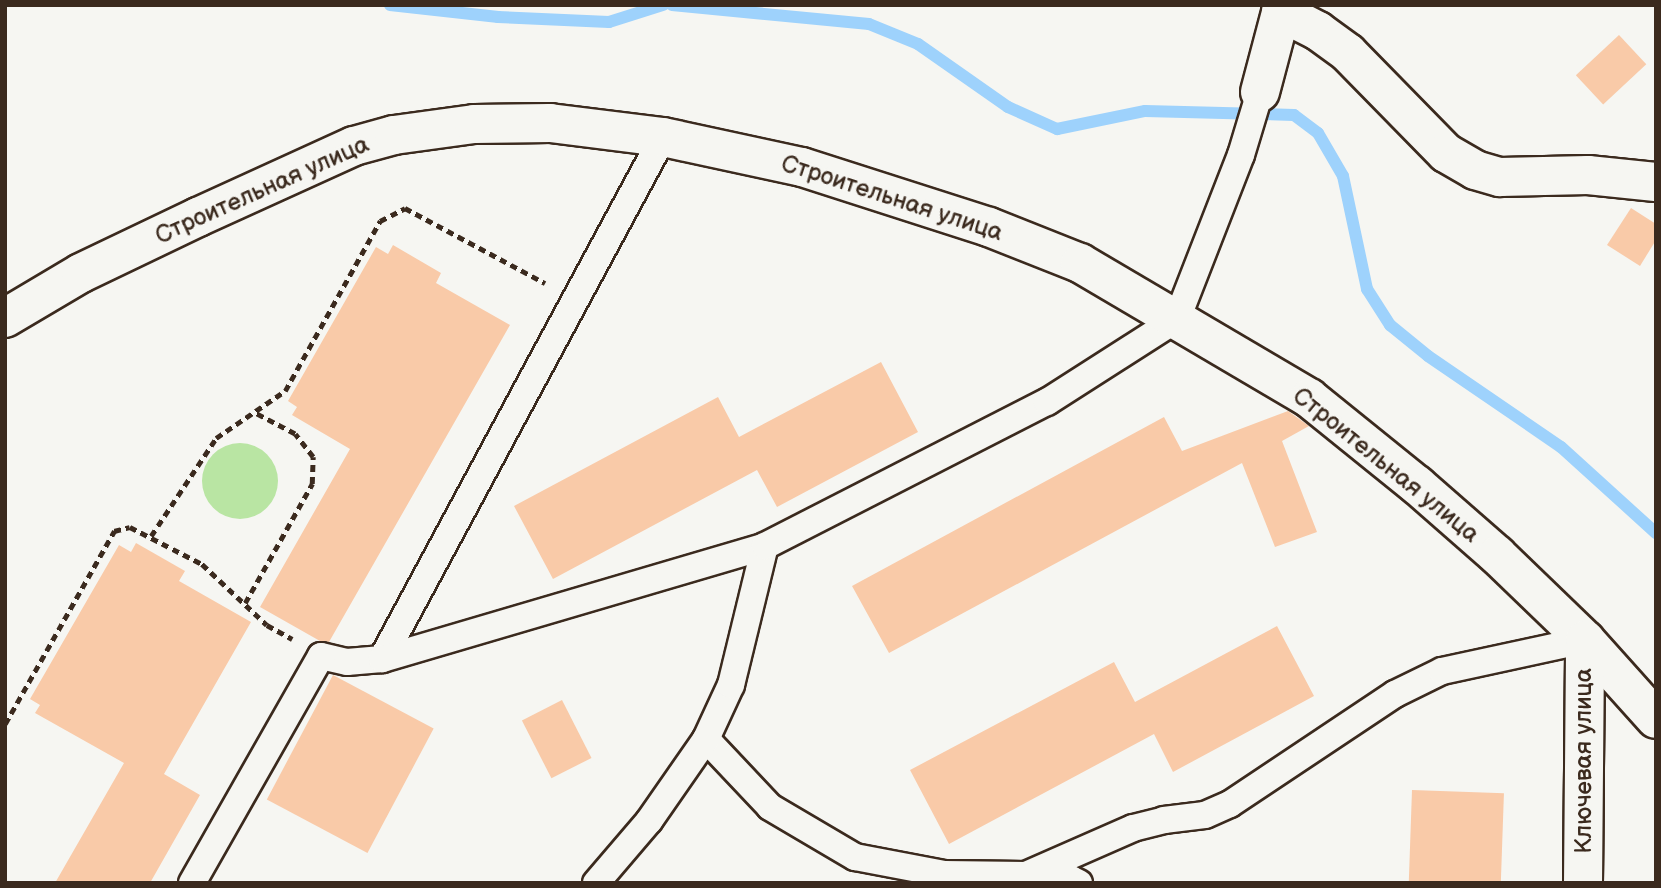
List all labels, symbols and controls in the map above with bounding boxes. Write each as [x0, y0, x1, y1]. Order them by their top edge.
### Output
street label: Строительная улица [151, 130, 373, 250]
street label: Строительная улица [778, 149, 1006, 247]
street label: Строительная улица [1287, 381, 1485, 549]
street label: Ключевая улица [1570, 668, 1598, 854]

